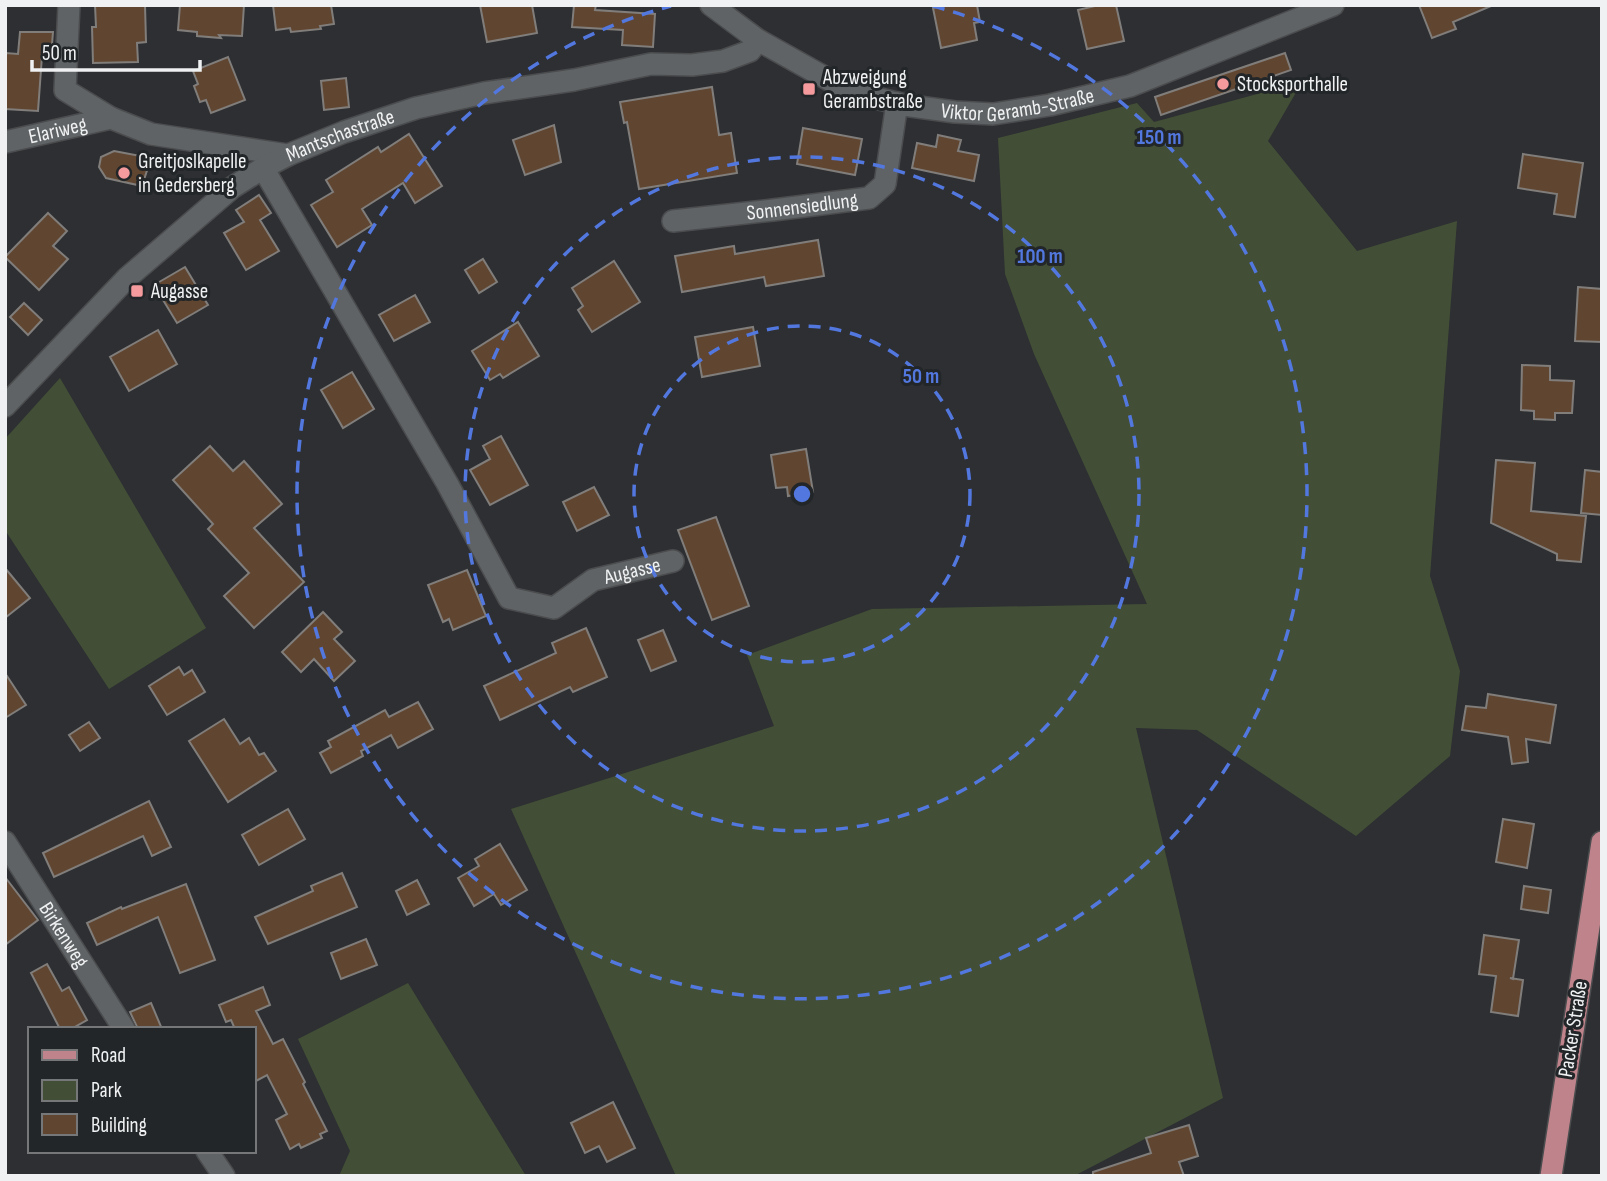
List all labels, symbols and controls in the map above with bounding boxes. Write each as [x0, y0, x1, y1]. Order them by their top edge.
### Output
scale bar [32, 28, 200, 72]
text: 50 m [42, 41, 77, 66]
place label: Abzweigung Gerambstraße [822, 65, 923, 114]
place label: Stocksporthalle [1237, 72, 1348, 97]
marker: Stocksporthalle [1215, 76, 1231, 92]
marker: Abzweigung Gerambstraße [801, 81, 817, 97]
street label: Viktor Geramb-Straße [939, 82, 1096, 127]
street label: Mantschastraße [282, 104, 398, 167]
street label: Elariweg [26, 111, 89, 149]
text: 150 m [1137, 125, 1181, 150]
place label: Greitjoslkapelle in Gedersberg [138, 149, 246, 198]
marker: Greitjoslkapelle in Gedersberg [116, 165, 132, 181]
street label: Sonnensiedlung [745, 187, 859, 225]
text: 100 m [1017, 244, 1063, 269]
place label: Augasse [150, 279, 208, 304]
marker: Augasse [129, 283, 145, 299]
text: 50 m [903, 364, 939, 389]
centre of rings [790, 482, 814, 506]
street label: Augasse [601, 552, 663, 590]
street label: Birkenweg [34, 897, 94, 972]
street label: Packer Straße [1553, 979, 1593, 1079]
legend [28, 1027, 256, 1153]
text: Road [91, 1043, 126, 1068]
text: Park [91, 1078, 122, 1103]
text: Building [91, 1113, 147, 1138]

